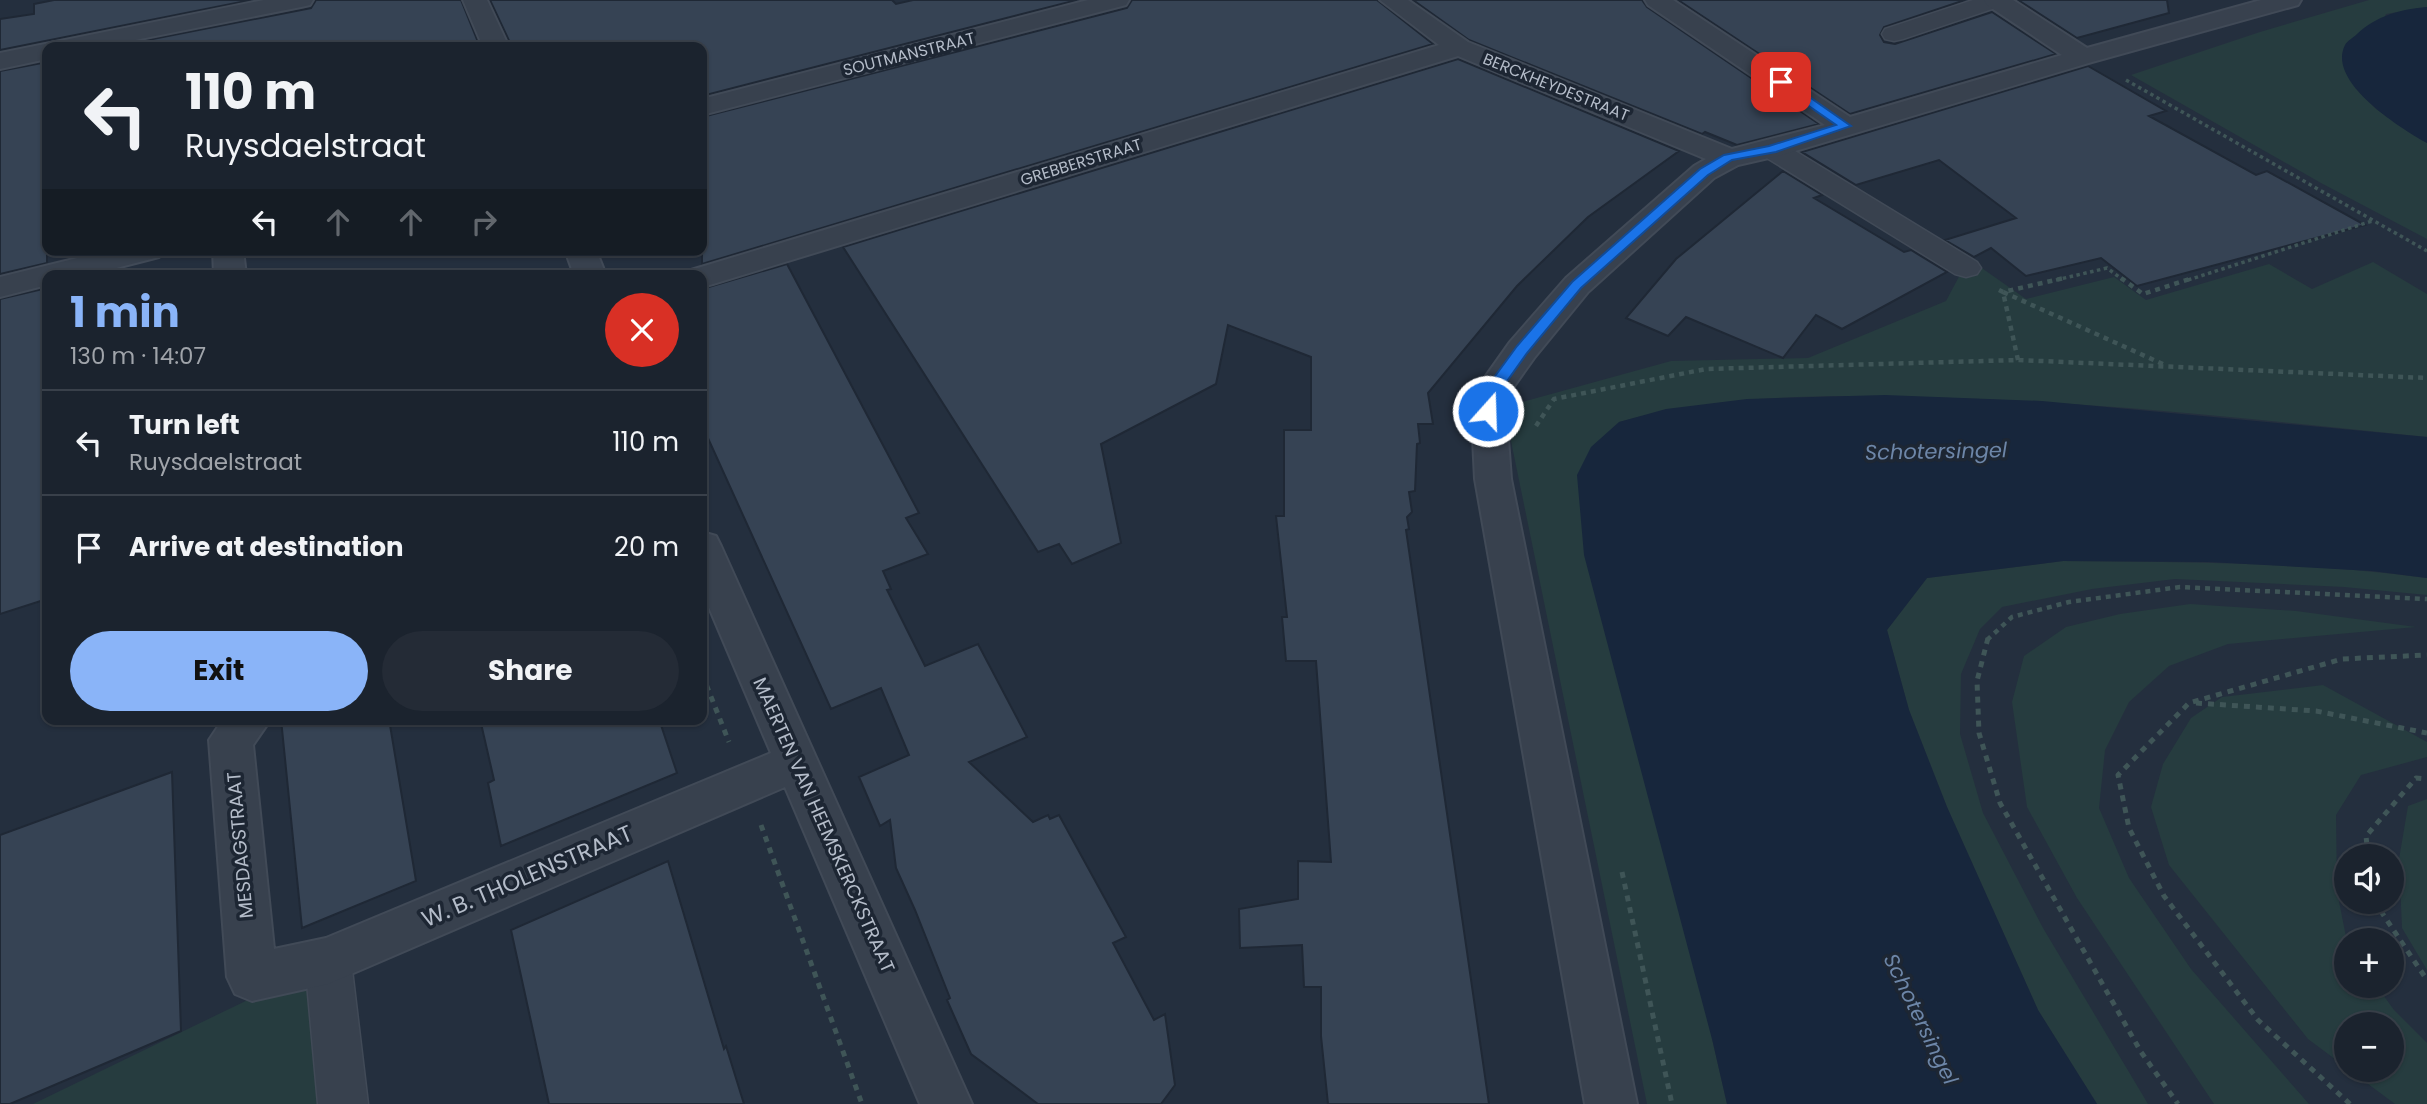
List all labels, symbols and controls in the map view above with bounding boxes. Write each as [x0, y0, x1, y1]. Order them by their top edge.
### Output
street label: SOUTMANSTRAAT [841, 26, 978, 82]
street label: BERCKHEYDESTRAAT [1479, 47, 1633, 127]
pin [1751, 52, 1811, 112]
text: 110 m [185, 58, 316, 126]
icon: arrive [1762, 63, 1800, 101]
icon: left [70, 70, 161, 161]
text: Ruysdaelstraat [185, 123, 426, 168]
street label: GREBBERSTRAAT [1017, 132, 1145, 191]
icon: left [246, 203, 284, 241]
icon: ahead [319, 203, 357, 241]
icon: ahead [392, 203, 430, 241]
icon: right [465, 203, 503, 241]
text: 1 min [70, 283, 180, 342]
button: close [605, 293, 679, 367]
text: 130 m · 14:07 [70, 340, 206, 372]
position arrow [1451, 374, 1525, 448]
text: Turn left [129, 407, 240, 443]
icon: left [70, 424, 108, 462]
text: 110 m [612, 424, 679, 460]
water label: Schotersingel [1865, 435, 2008, 467]
text: Ruysdaelstraat [129, 446, 302, 478]
icon: arrive [70, 529, 108, 567]
text: Arrive at destination [129, 529, 404, 565]
text: 20 m [614, 529, 679, 565]
button: Exit [70, 631, 368, 711]
button: Share [382, 631, 679, 711]
street label: MAERTEN VAN HEEMSKERCKSTRAAT [746, 673, 902, 977]
street label: MESDAGSTRAAT [220, 771, 260, 919]
street label: W. B. THOLENSTRAAT [417, 817, 637, 935]
map controls [2334, 844, 2404, 1082]
button: sound [2334, 844, 2404, 914]
button: + [2334, 928, 2404, 998]
water label: Schotersingel [1877, 949, 1966, 1090]
button: − [2334, 1012, 2404, 1082]

